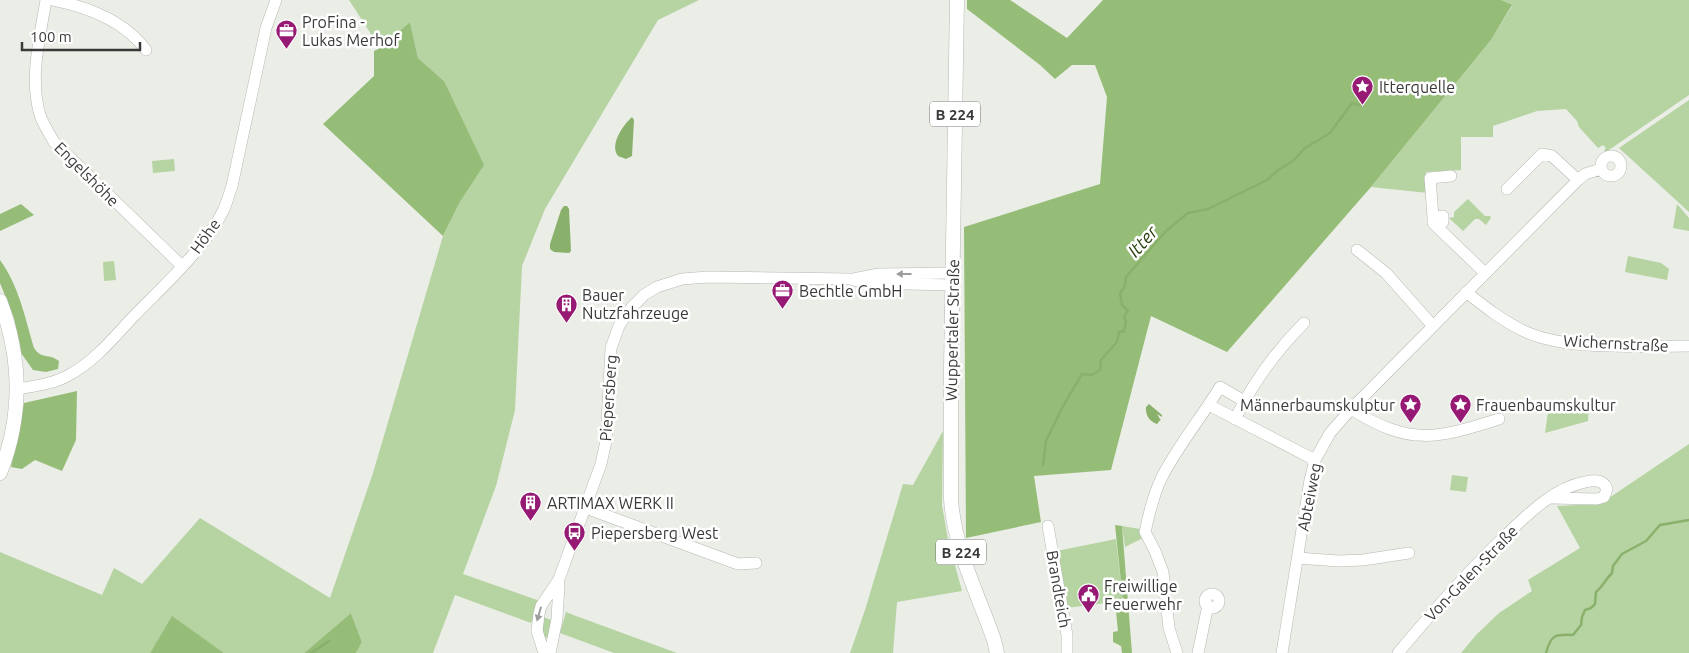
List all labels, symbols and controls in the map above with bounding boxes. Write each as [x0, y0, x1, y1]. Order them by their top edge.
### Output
place label: ProFina - Lukas Merhof [302, 13, 400, 49]
office icon: ProFina - Lukas Merhof [274, 19, 298, 50]
scale bar [22, 20, 140, 52]
text: 100 m [30, 28, 72, 45]
place icon: Itterquelle [1351, 75, 1375, 106]
place label: Itterquelle [1379, 78, 1455, 96]
road number: B 224 [930, 102, 980, 126]
street label: Engelshöhe [51, 138, 123, 210]
street label: Höhe [186, 215, 224, 257]
water label: Itter [1123, 221, 1162, 261]
street label: Wuppertaler Straße [942, 259, 962, 401]
one-way arrow [896, 270, 912, 278]
office icon: Bechtle GmbH [771, 279, 795, 310]
place label: Bechtle GmbH [799, 282, 902, 300]
place label: Bauer Nutzfahrzeuge [582, 286, 689, 322]
building icon: Bauer Nutzfahrzeuge [554, 292, 578, 323]
street label: Wichernstraße [1563, 331, 1669, 355]
street label: Piepersberg [596, 354, 620, 442]
place icon: Männerbaumskulptur [1399, 393, 1423, 424]
place icon: Frauenbaumskultur [1448, 393, 1472, 424]
place label: Männerbaumskulptur [1240, 396, 1395, 414]
place label: Frauenbaumskultur [1476, 396, 1616, 414]
street label: Abteiweg [1294, 461, 1324, 533]
building icon: ARTIMAX WERK II [519, 491, 543, 522]
place label: ARTIMAX WERK II [547, 494, 674, 512]
bus stop icon: Piepersberg West [563, 521, 587, 552]
street label: Von-Galen-Straße [1421, 522, 1521, 624]
place label: Piepersberg West [591, 524, 719, 542]
road number: B 224 [936, 540, 986, 564]
street label: Brandteich [1043, 549, 1075, 629]
place label: Freiwillige Feuerwehr [1104, 577, 1182, 613]
public building icon: Freiwillige Feuerwehr [1076, 583, 1100, 614]
one-way arrow [535, 607, 543, 622]

